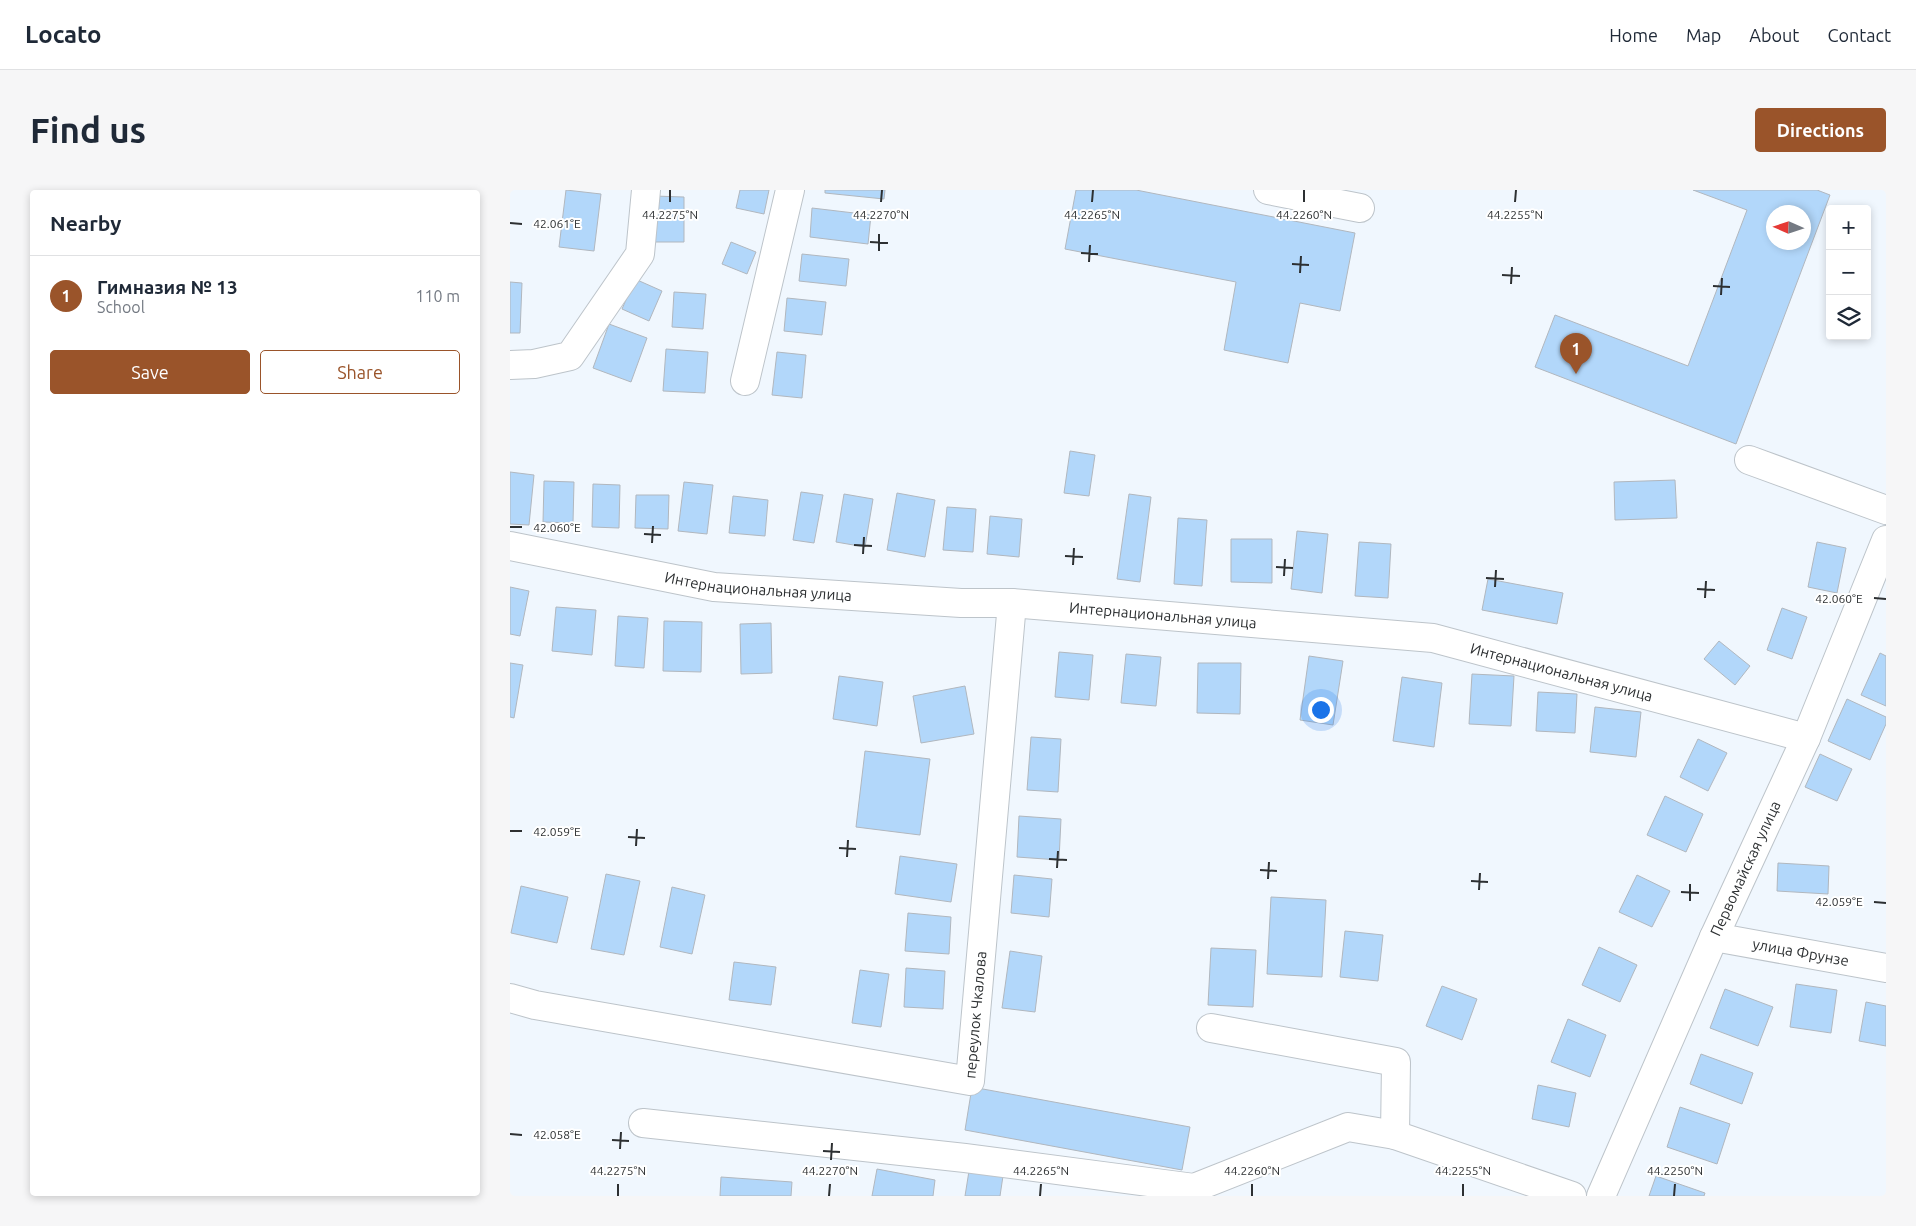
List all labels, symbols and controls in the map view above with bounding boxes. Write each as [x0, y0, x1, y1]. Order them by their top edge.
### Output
text: Locato [25, 21, 101, 48]
text: Home [1609, 25, 1658, 45]
text: Map [1686, 25, 1721, 45]
text: About [1749, 25, 1799, 45]
text: Contact [1827, 25, 1891, 45]
button: Directions [1755, 108, 1886, 152]
text: Find us [30, 110, 146, 150]
north arrow [1766, 205, 1811, 250]
map controls [1826, 205, 1871, 340]
button: + [1826, 205, 1871, 250]
text: 44.2275°N [642, 208, 698, 221]
text: 44.2270°N [853, 208, 909, 221]
text: 44.2265°N [1064, 208, 1120, 221]
text: 44.2260°N [1276, 208, 1332, 221]
text: 44.2255°N [1487, 208, 1543, 221]
text: Nearby [50, 211, 121, 235]
text: 42.061°E [533, 217, 581, 230]
button: − [1826, 250, 1871, 295]
text: Гимназия № 13 [97, 276, 238, 298]
text: 1 [61, 287, 71, 305]
text: 110 m [415, 287, 460, 305]
button: layers [1826, 295, 1871, 340]
text: School [97, 298, 145, 316]
pin: 1 [1560, 333, 1592, 374]
button: Save [50, 350, 250, 394]
button: Share [260, 350, 460, 394]
text: 42.060°E [533, 521, 581, 534]
street label: Интернациональная улица [663, 568, 852, 604]
text: 42.060°E [1815, 592, 1863, 605]
street label: Интернациональная улица [1068, 599, 1257, 631]
street label: Интернациональная улица [1468, 639, 1655, 705]
your location [1308, 697, 1334, 723]
street label: Первомайская улица [1707, 798, 1784, 939]
text: 42.059°E [533, 825, 581, 838]
text: 42.059°E [1815, 895, 1863, 908]
street label: улица Фрунзе [1751, 935, 1850, 969]
street label: переулок Чкалова [961, 950, 989, 1079]
text: 42.058°E [533, 1128, 581, 1141]
text: 44.2275°N [590, 1164, 646, 1177]
text: 44.2270°N [802, 1164, 858, 1177]
text: 44.2265°N [1013, 1164, 1069, 1177]
text: 44.2260°N [1224, 1164, 1280, 1177]
text: 44.2255°N [1435, 1164, 1491, 1177]
text: 44.2250°N [1647, 1164, 1703, 1177]

